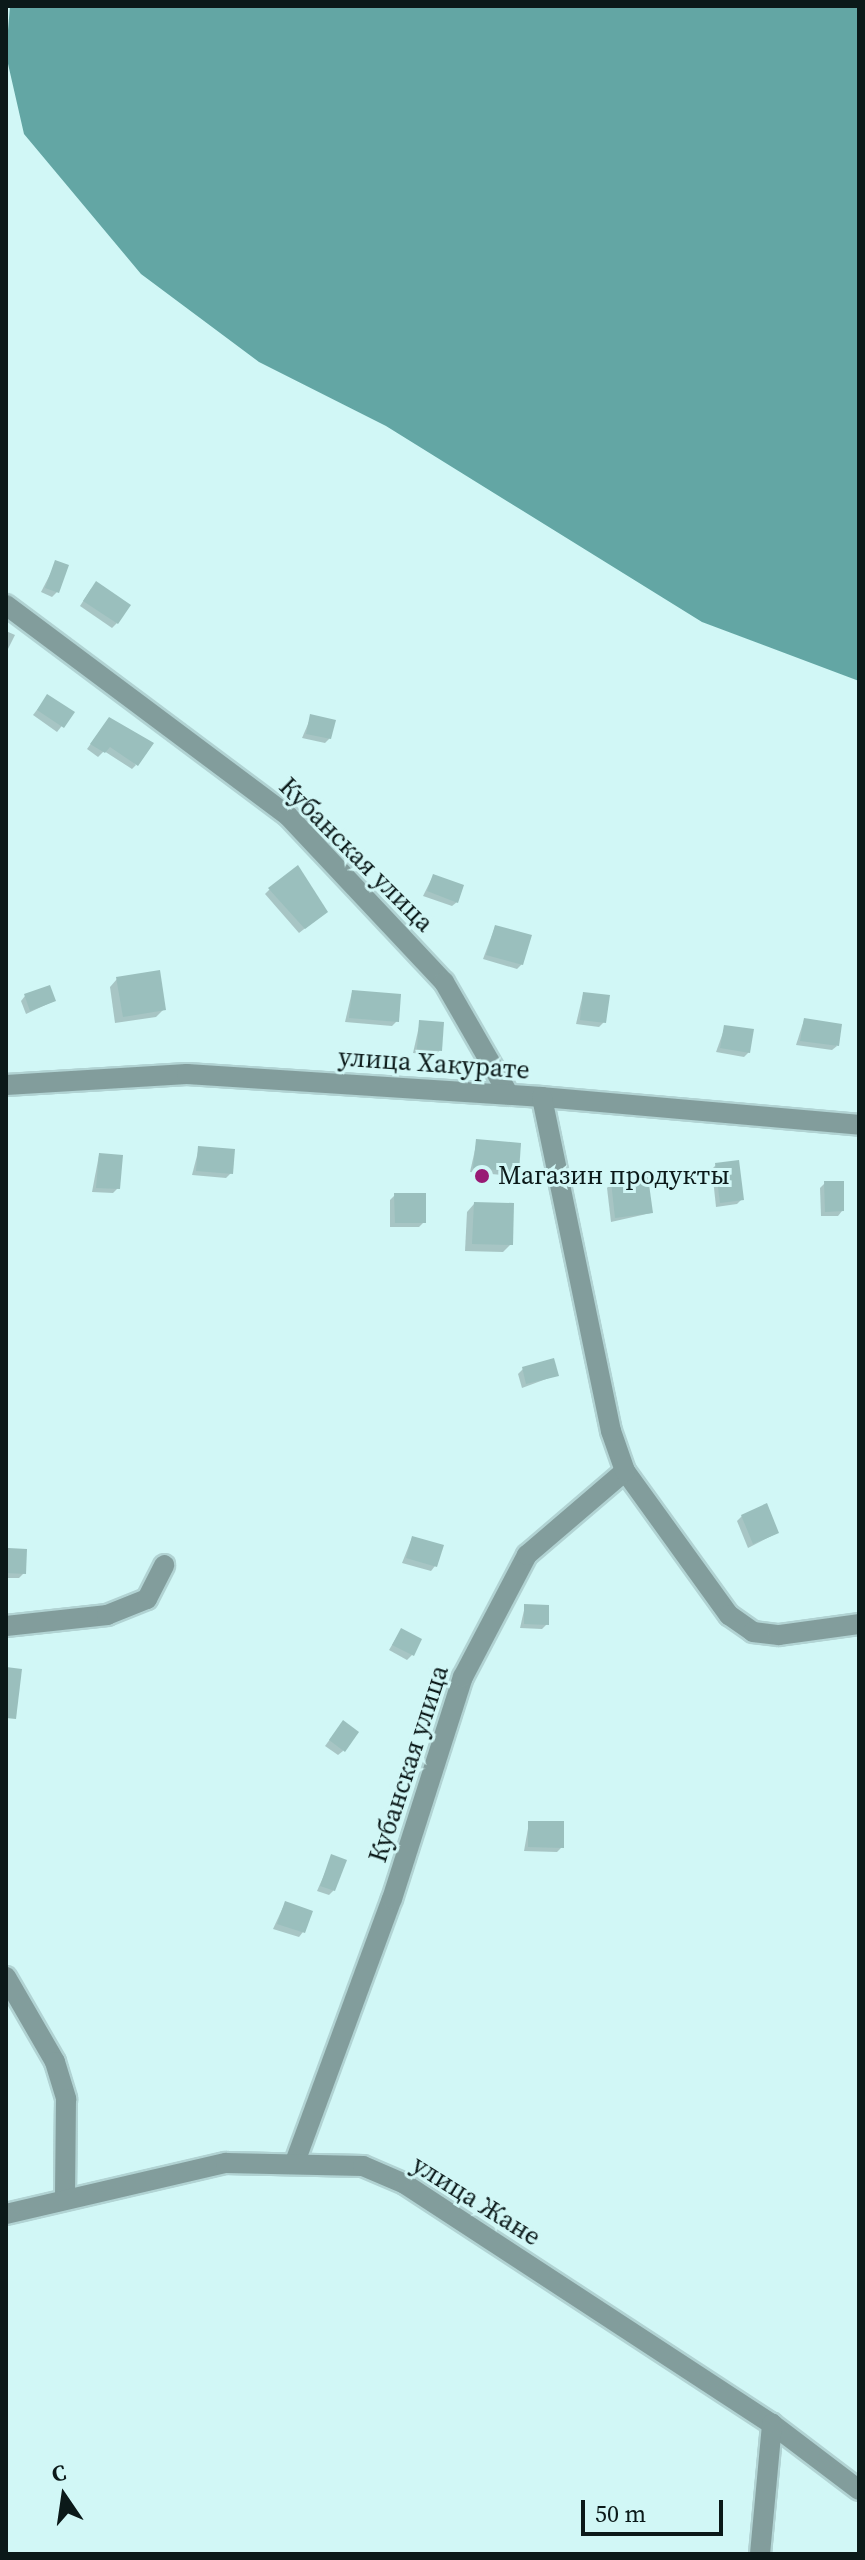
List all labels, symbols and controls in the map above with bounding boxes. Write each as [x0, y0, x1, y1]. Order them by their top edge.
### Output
street label: Кубанская улица [272, 771, 440, 939]
street label: улица Хакурате [337, 1042, 531, 1086]
place label: Магазин продукты [498, 1160, 730, 1192]
marker: Магазин продукты [473, 1167, 491, 1185]
street label: Кубанская улица [362, 1662, 456, 1866]
street label: улица Жане [406, 2149, 546, 2253]
north arrow [24, 2456, 104, 2536]
text: С [49, 2456, 69, 2489]
scale bar [585, 2484, 727, 2534]
text: 50 m [595, 2497, 646, 2530]

